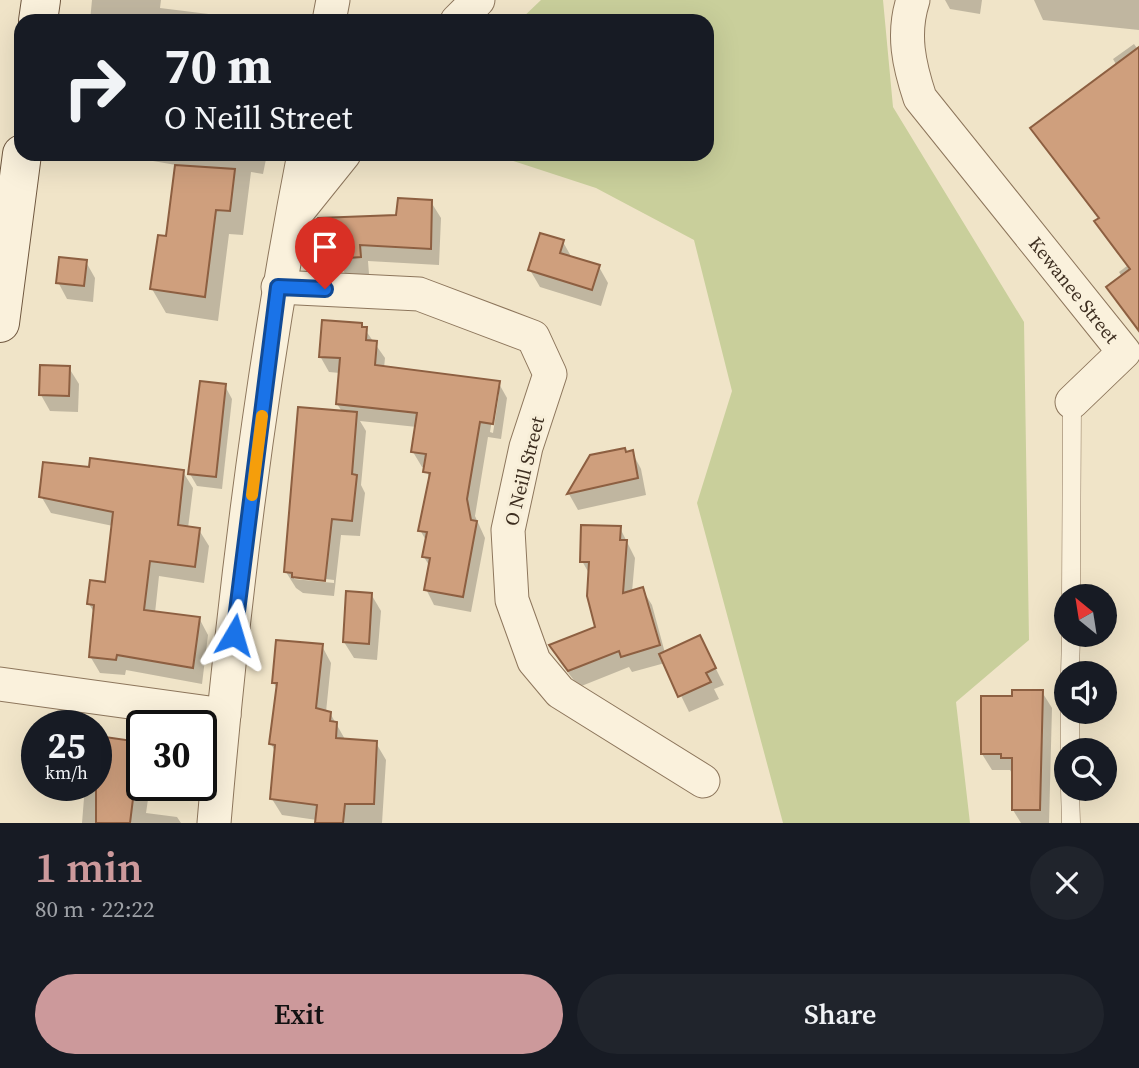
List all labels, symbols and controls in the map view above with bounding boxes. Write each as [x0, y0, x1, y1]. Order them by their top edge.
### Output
text: 70 m [164, 32, 272, 99]
icon: right [49, 42, 140, 133]
text: O Neill Street [164, 96, 352, 140]
pin [295, 217, 355, 289]
icon: arrive [306, 228, 344, 266]
street label: Kewanee Street [1023, 231, 1125, 349]
street label: O Neill Street [498, 413, 550, 528]
north arrow [1054, 584, 1116, 648]
map controls [1054, 584, 1117, 801]
position arrow [197, 598, 271, 672]
button: sound [1054, 661, 1117, 724]
speed limit sign: 30 [126, 710, 217, 801]
text: 25 [48, 722, 85, 770]
button: search [1054, 738, 1117, 801]
text: km/h [45, 760, 88, 785]
text: 1 min [35, 838, 143, 896]
button: close [1030, 846, 1104, 920]
text: 80 m · 22:22 [35, 893, 155, 925]
button: Exit [35, 974, 563, 1054]
button: Share [577, 974, 1104, 1054]

